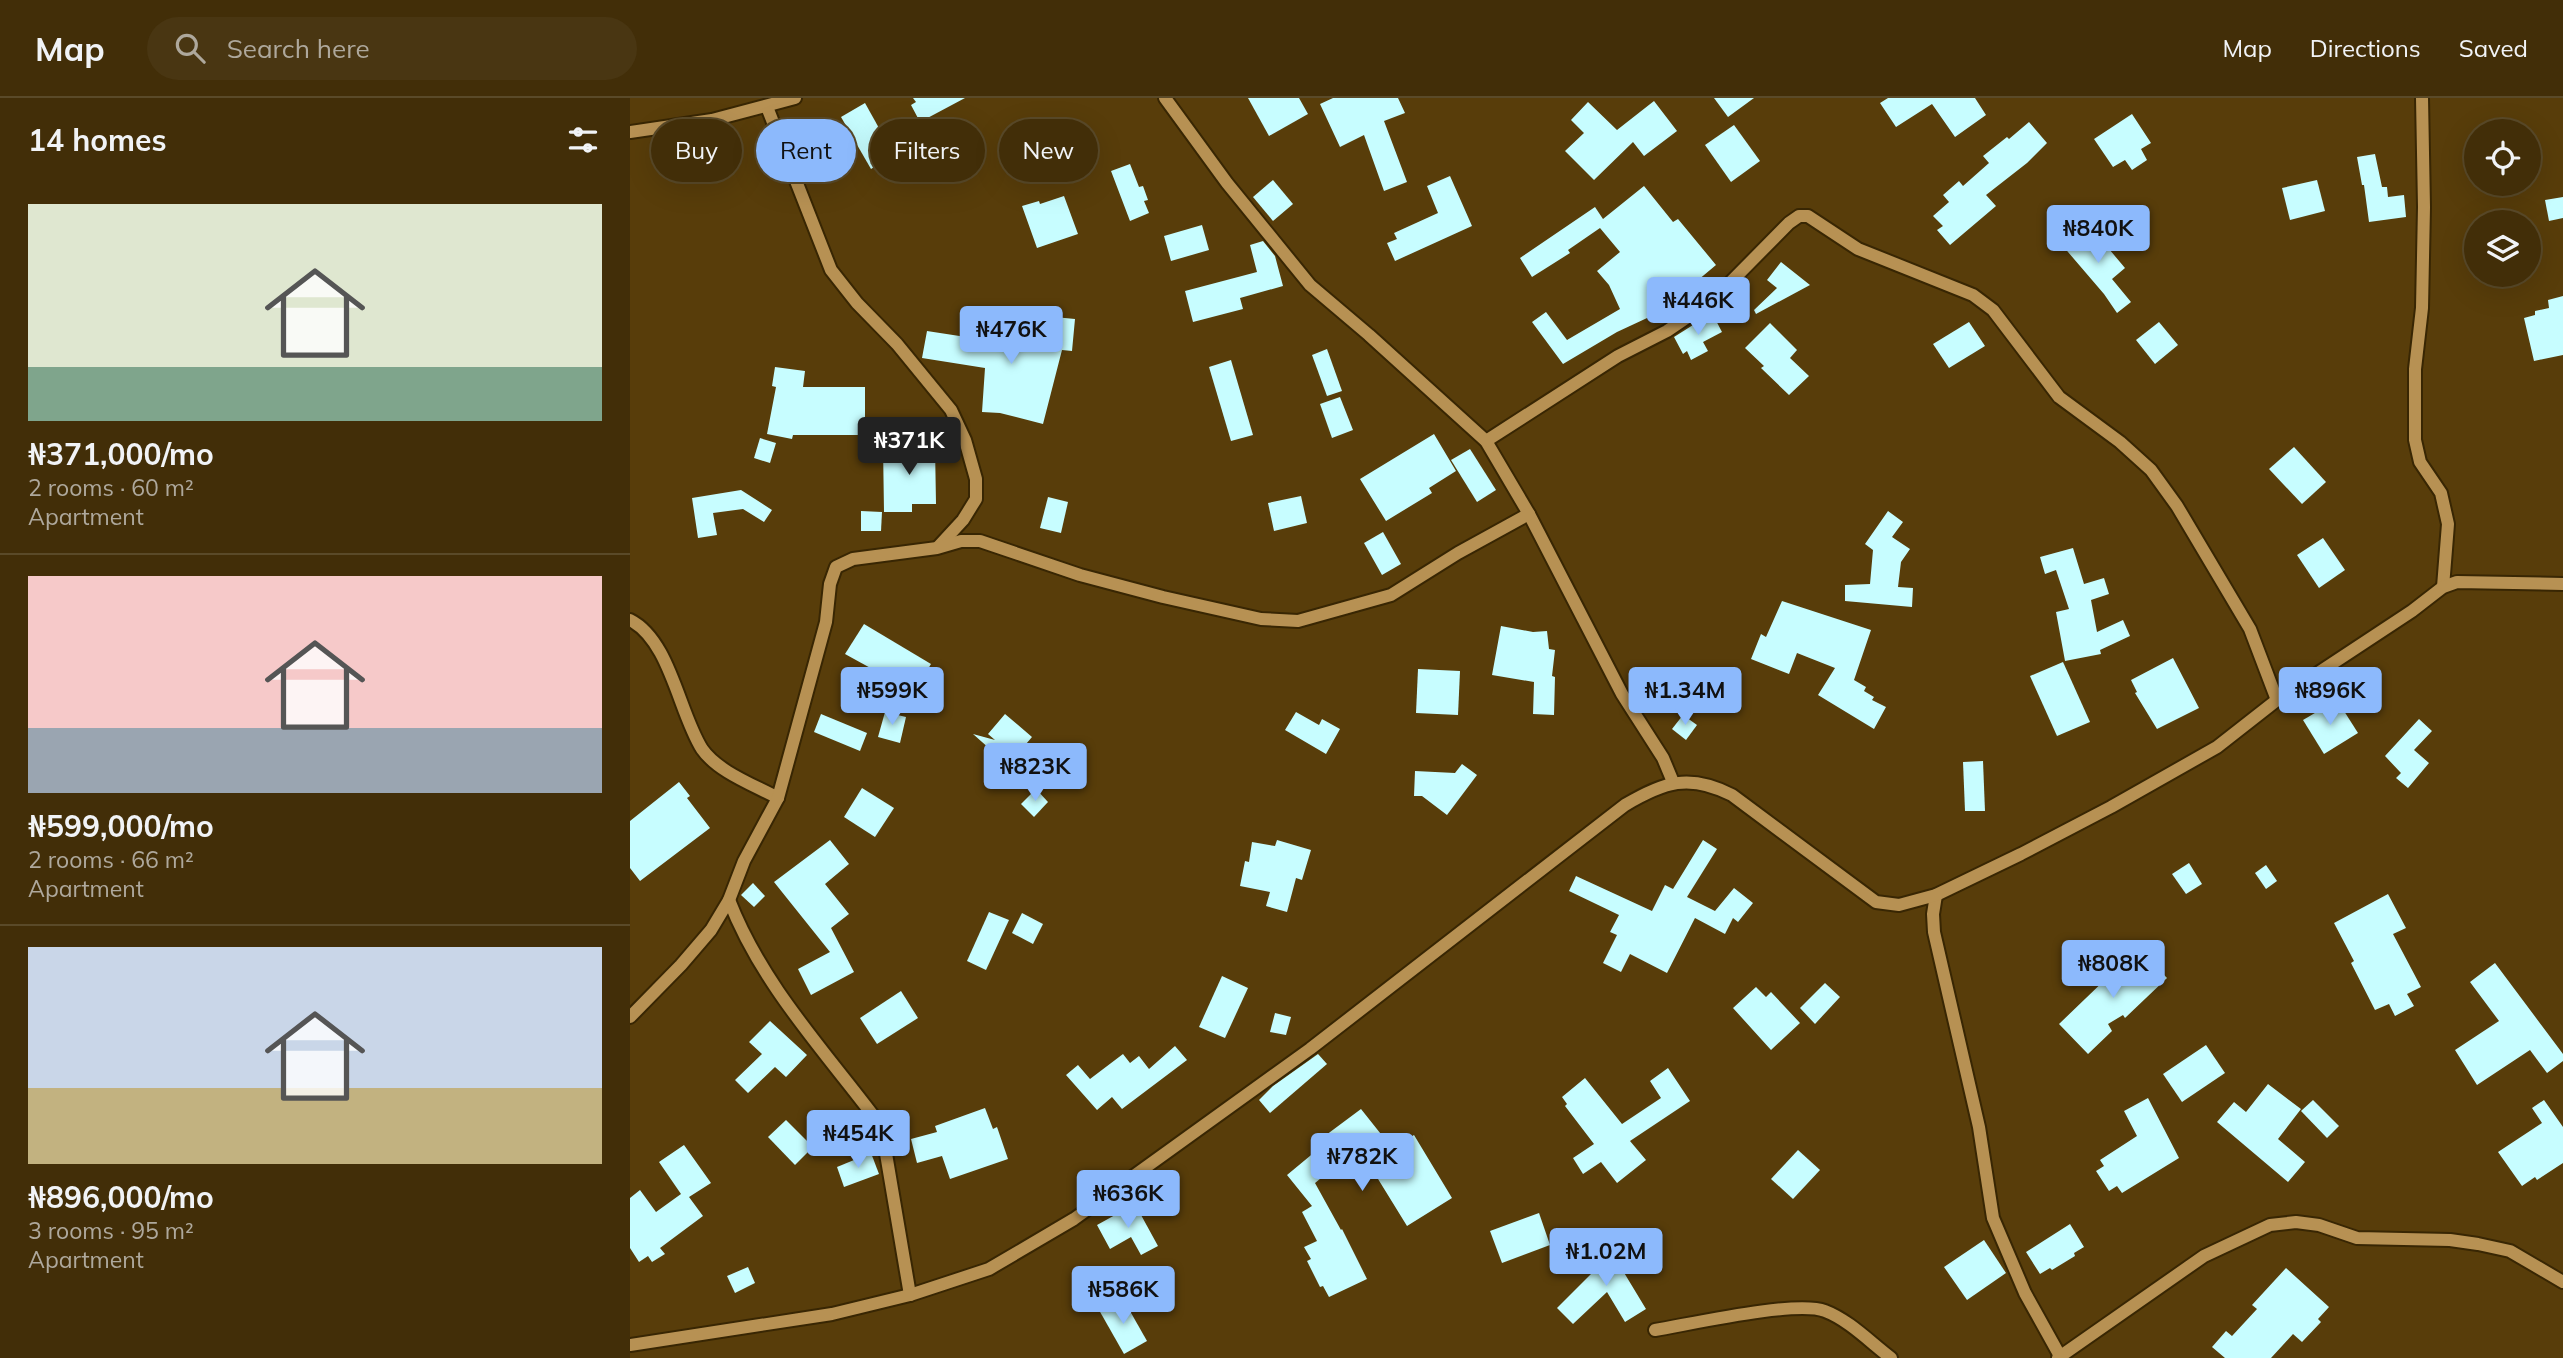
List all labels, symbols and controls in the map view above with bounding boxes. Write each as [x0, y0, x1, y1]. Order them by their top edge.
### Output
search box [147, 17, 637, 80]
text: Map [35, 28, 105, 69]
icon: search [171, 29, 209, 67]
text: Search here [227, 32, 370, 65]
text: Map [2222, 33, 2272, 63]
text: Directions [2310, 33, 2421, 63]
text: Saved [2459, 33, 2528, 63]
chip: Buy [651, 119, 742, 182]
chip: Rent [756, 119, 856, 182]
chip: Filters [870, 119, 985, 182]
chip: New [999, 119, 1098, 182]
map controls [2464, 119, 2541, 287]
button: locate [2464, 119, 2541, 196]
text: 14 homes [28, 121, 167, 159]
icon: filters [564, 121, 602, 159]
pin: ₦840K [2049, 206, 2147, 265]
button: layers [2464, 210, 2541, 287]
text: ₦840K [2063, 213, 2133, 242]
icon: home [252, 250, 378, 376]
pin: ₦446K [1649, 278, 1747, 337]
text: ₦446K [1663, 285, 1733, 314]
pin: ₦476K [962, 306, 1060, 366]
text: ₦476K [976, 314, 1046, 343]
pin: ₦371K [860, 418, 958, 477]
text: ₦371K [874, 425, 944, 454]
text: ₦371,000/mo [28, 435, 214, 473]
text: 2 rooms · 60 m² [28, 473, 194, 502]
text: Apartment [28, 502, 144, 531]
icon: home [252, 622, 378, 748]
pin: ₦599K [843, 668, 941, 727]
pin: ₦1.34M [1628, 668, 1742, 727]
pin: ₦896K [2281, 668, 2379, 727]
text: ₦599K [857, 675, 927, 704]
text: ₦1.34M [1645, 675, 1725, 704]
text: ₦896K [2295, 675, 2365, 704]
pin: ₦823K [986, 744, 1084, 803]
text: ₦823K [1000, 751, 1070, 780]
text: ₦599,000/mo [28, 807, 214, 845]
text: 2 rooms · 66 m² [28, 845, 194, 874]
text: Apartment [28, 874, 144, 903]
pin: ₦808K [2064, 940, 2162, 1000]
text: ₦808K [2078, 948, 2148, 977]
icon: home [252, 993, 378, 1119]
pin: ₦454K [809, 1110, 907, 1170]
text: ₦454K [823, 1118, 893, 1147]
pin: ₦782K [1313, 1134, 1411, 1193]
text: ₦782K [1327, 1141, 1397, 1170]
pin: ₦636K [1079, 1170, 1177, 1230]
text: ₦896,000/mo [28, 1178, 214, 1216]
text: ₦636K [1093, 1178, 1163, 1207]
text: 3 rooms · 95 m² [28, 1216, 194, 1245]
pin: ₦1.02M [1549, 1228, 1663, 1288]
text: ₦1.02M [1566, 1236, 1646, 1265]
text: Apartment [28, 1245, 144, 1274]
pin: ₦586K [1074, 1266, 1172, 1326]
text: ₦586K [1088, 1274, 1158, 1303]

